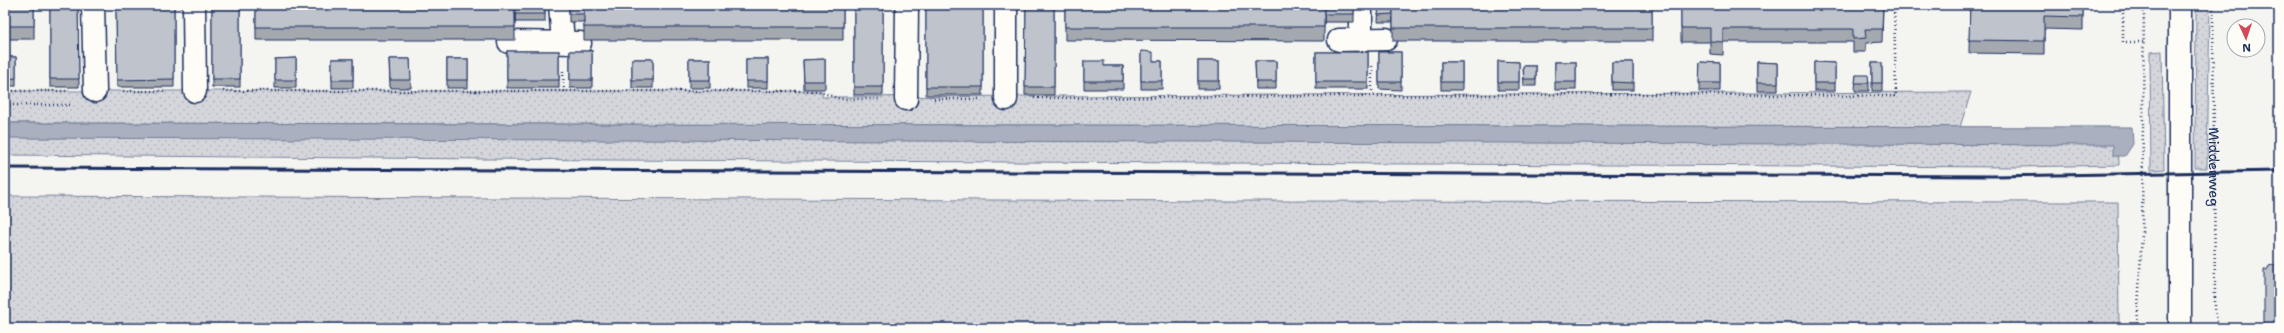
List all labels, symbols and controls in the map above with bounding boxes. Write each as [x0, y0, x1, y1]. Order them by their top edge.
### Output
north arrow [2226, 18, 2266, 58]
text: N [2241, 40, 2251, 55]
street label: Middenweg [2205, 127, 2223, 207]

